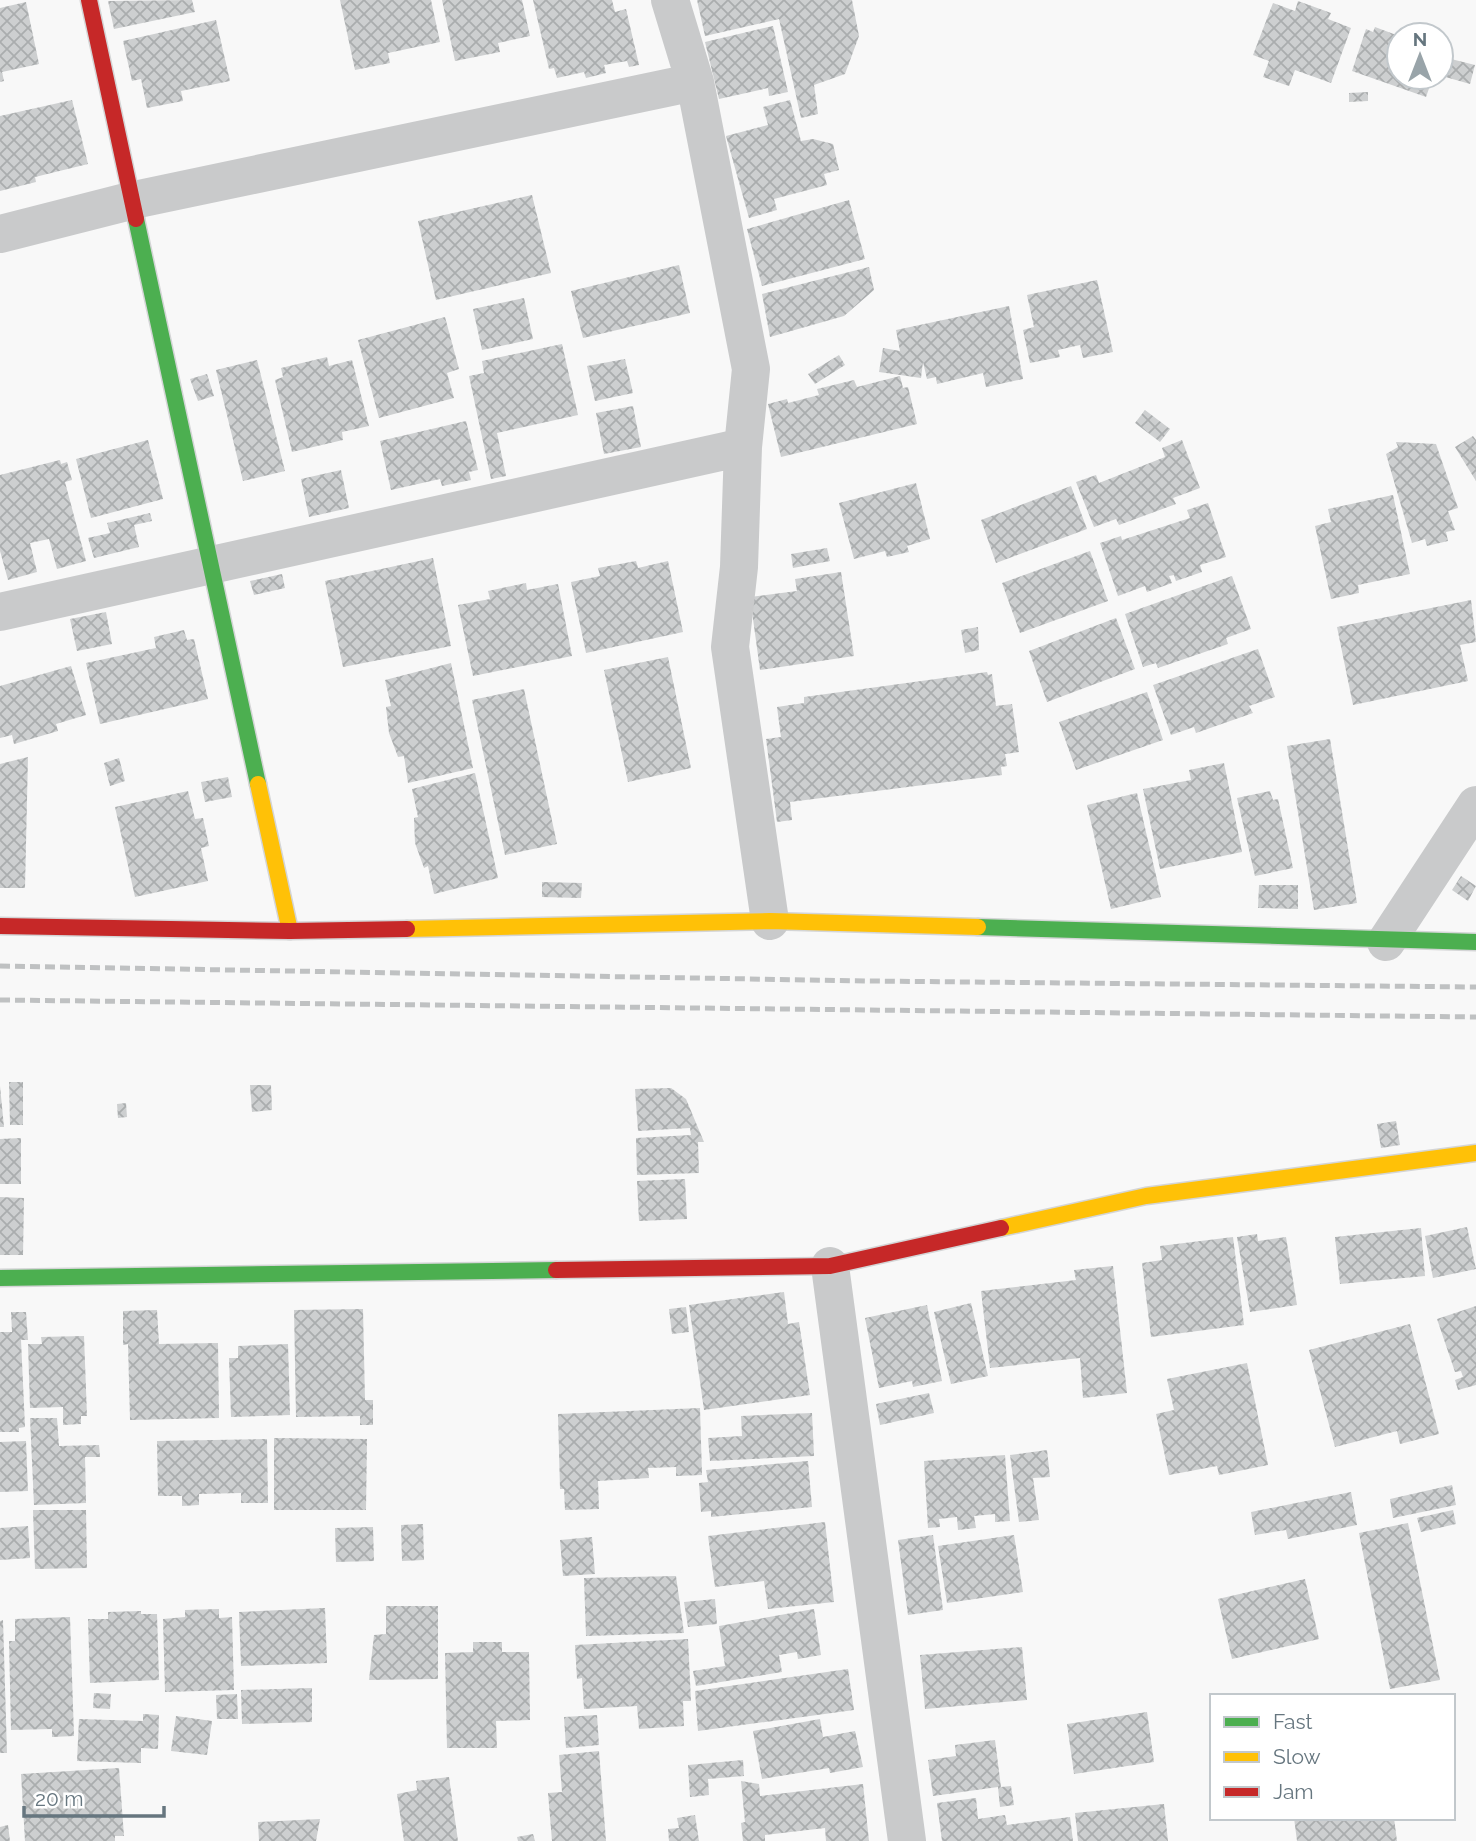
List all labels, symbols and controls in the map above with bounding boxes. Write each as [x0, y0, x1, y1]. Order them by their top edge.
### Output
north arrow [1385, 21, 1455, 91]
text: N [1413, 28, 1427, 50]
legend [1210, 1694, 1455, 1820]
text: Fast [1273, 1709, 1313, 1734]
text: Slow [1273, 1744, 1321, 1769]
scale bar [24, 1774, 164, 1818]
text: Jam [1273, 1779, 1314, 1804]
text: 20 m [35, 1786, 83, 1811]

